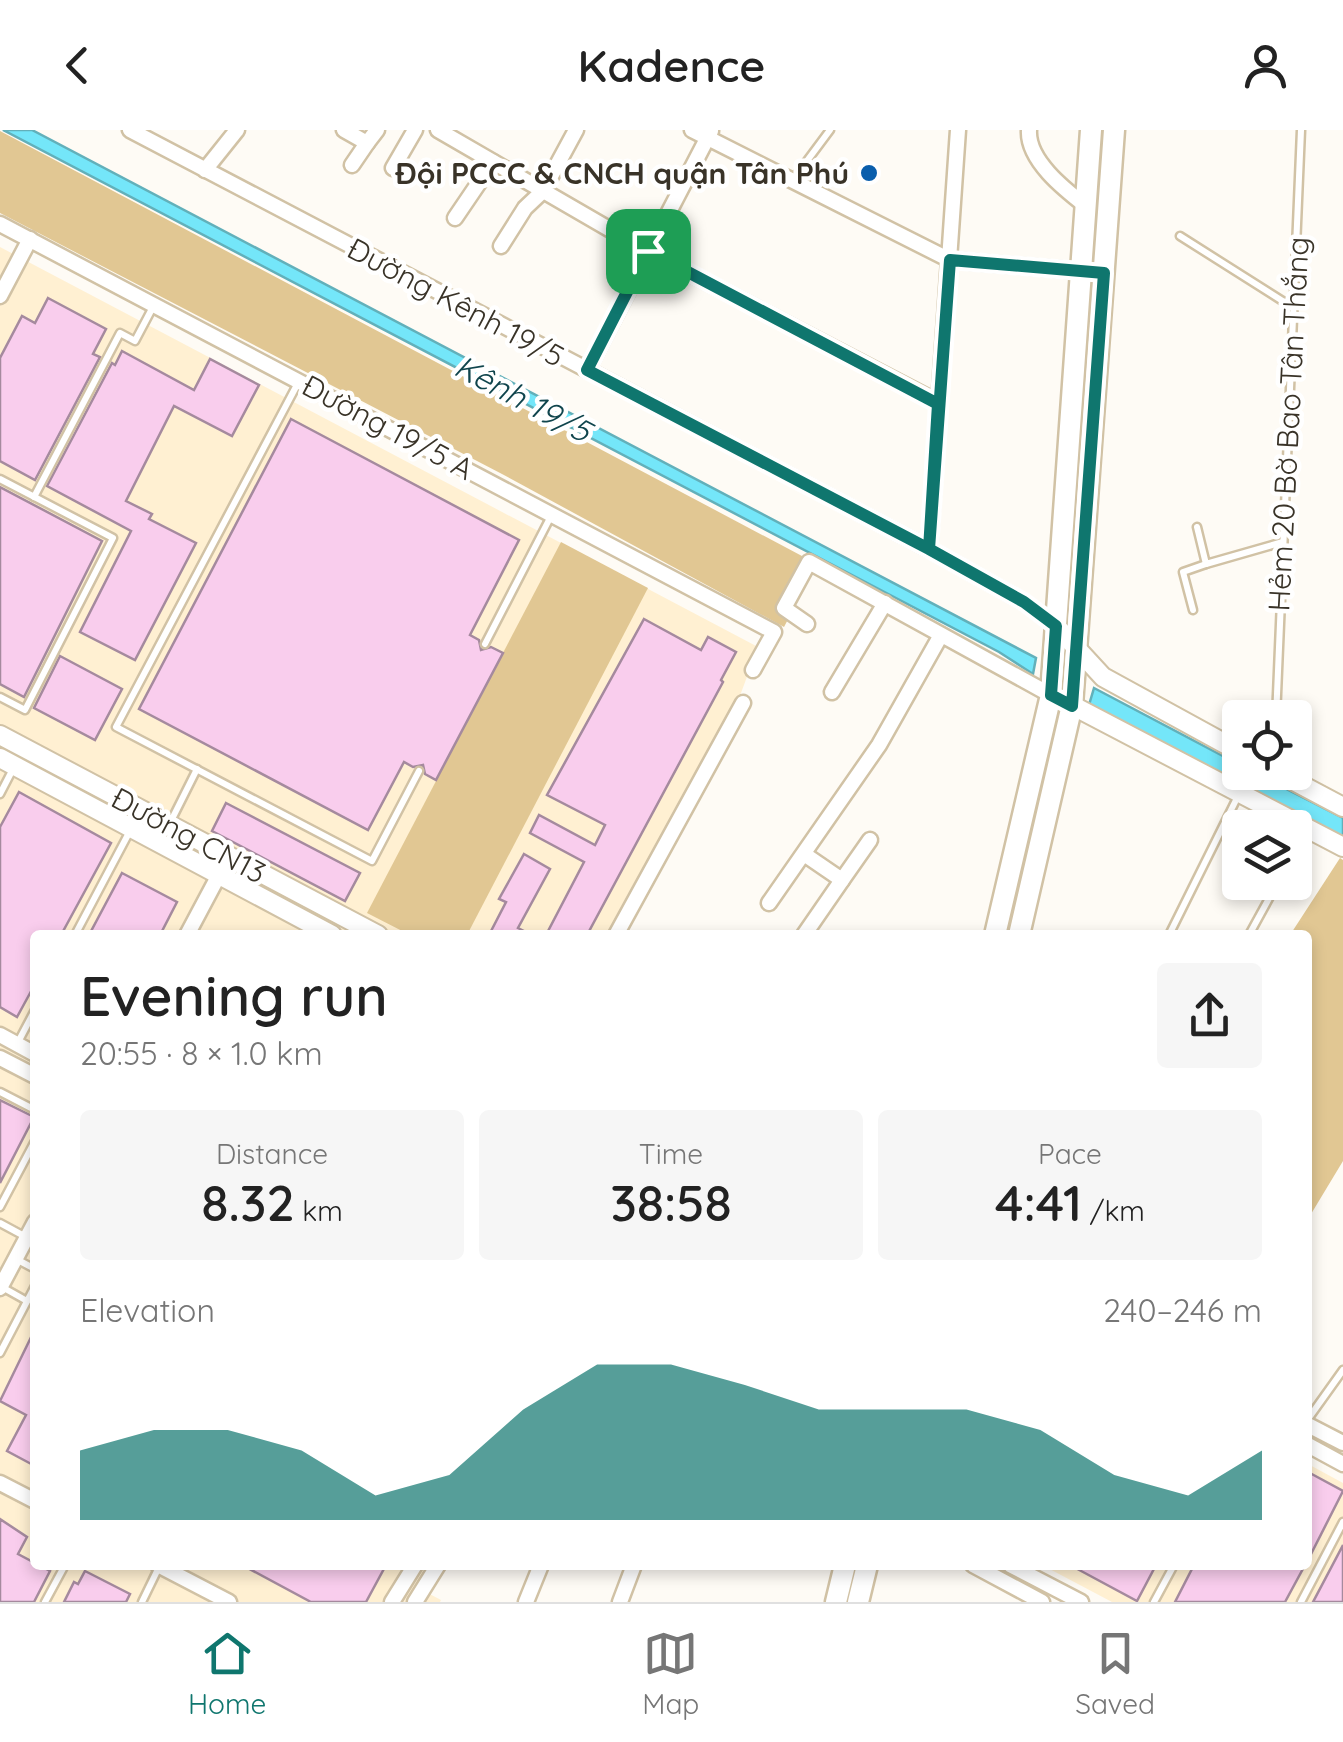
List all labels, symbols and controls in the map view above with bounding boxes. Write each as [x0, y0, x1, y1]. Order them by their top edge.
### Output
text: Kadence [578, 37, 765, 93]
icon: back [50, 38, 105, 93]
icon: person [1238, 38, 1293, 93]
place label: Đội PCCC & CNCH quận Tân Phú [394, 154, 849, 192]
marker: Đội PCCC & CNCH quận Tân Phú [858, 162, 880, 184]
pin [606, 209, 691, 294]
icon: arrive [621, 224, 676, 279]
street label: Đường Kênh 19/5 [341, 229, 571, 375]
street label: Hẻm 20 Bờ Bao Tân Thắng [1259, 236, 1317, 612]
water label: Kênh 19/5 [448, 346, 601, 452]
street label: Đường 19/5 A [296, 366, 480, 488]
map controls [1222, 700, 1312, 900]
button: locate [1222, 700, 1312, 790]
street label: Đường CN13 [105, 778, 273, 892]
button: layers [1222, 810, 1312, 900]
text: Evening run [80, 961, 388, 1030]
button: share [1157, 963, 1262, 1068]
text: 20:55 · 8 × 1.0 km [80, 1033, 323, 1073]
text: Distance [216, 1136, 328, 1171]
text: Time [639, 1136, 703, 1171]
text: Pace [1038, 1136, 1102, 1171]
text: 8.32 [201, 1171, 295, 1234]
text: 38:58 [610, 1171, 732, 1234]
text: 4:41 [995, 1171, 1082, 1234]
text: km [295, 1193, 343, 1228]
text: /km [1082, 1193, 1145, 1228]
text: Elevation [80, 1290, 215, 1330]
text: 240–246 m [1103, 1290, 1262, 1330]
tab: Home [188, 1626, 266, 1721]
tab: Map [642, 1626, 699, 1721]
tab: Saved [1075, 1626, 1155, 1721]

